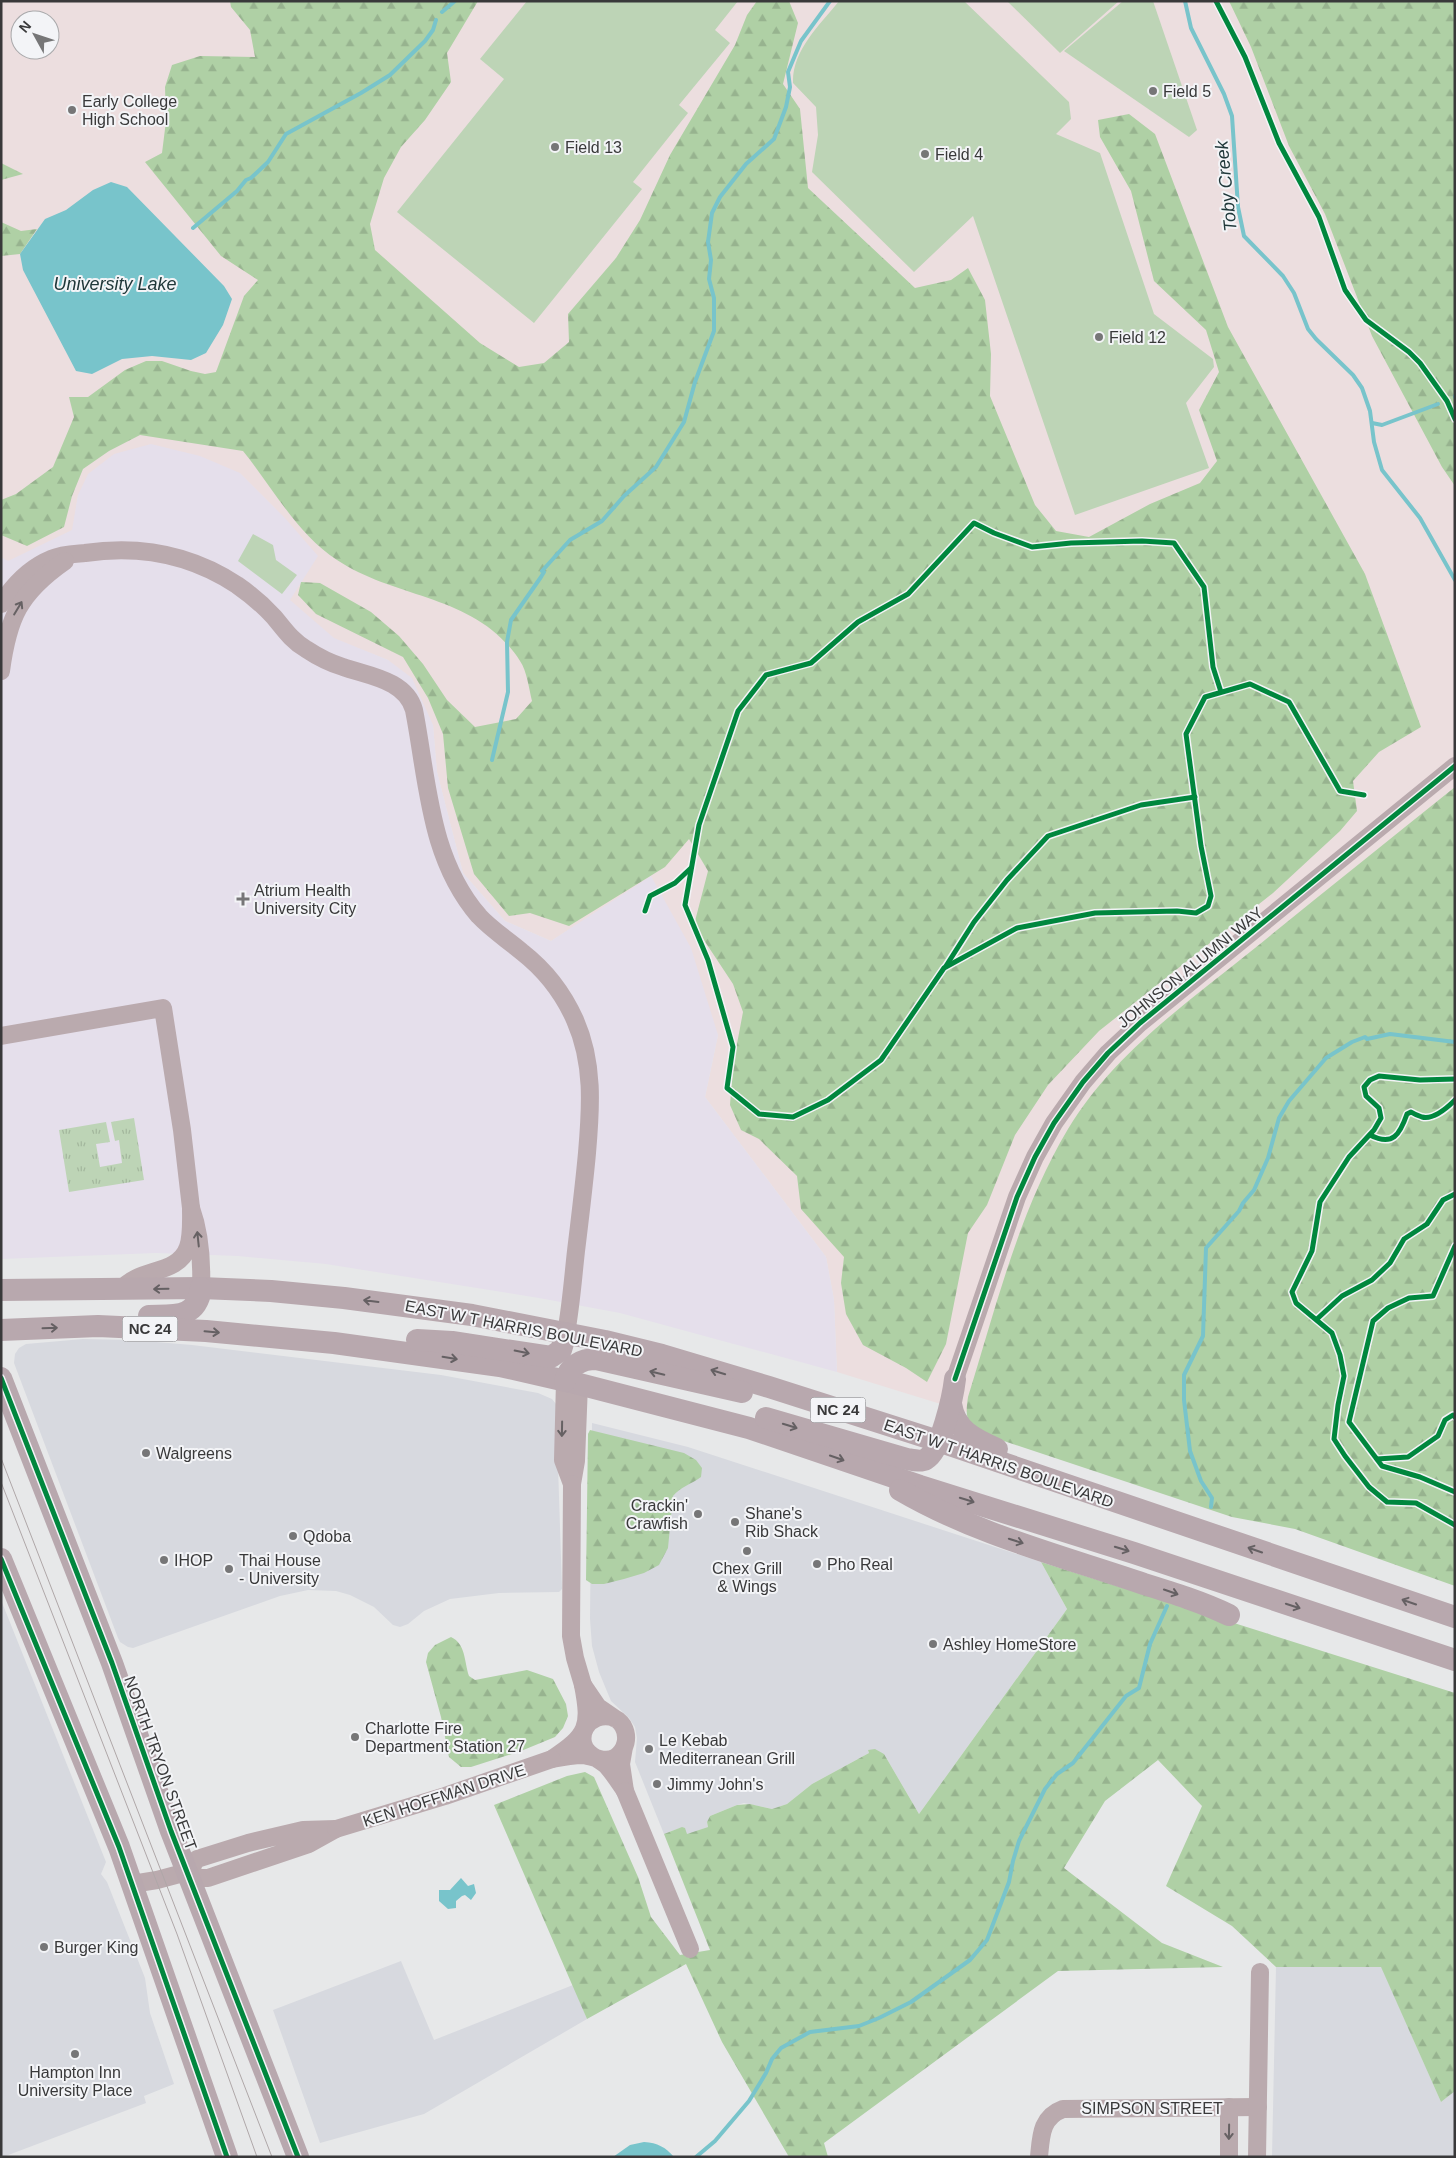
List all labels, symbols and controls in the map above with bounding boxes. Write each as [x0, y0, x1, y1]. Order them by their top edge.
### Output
north arrow [10, 10, 60, 60]
text: N [16, 18, 34, 36]
place label: Field 5 [1163, 83, 1211, 100]
marker: Field 5 [1147, 85, 1159, 97]
place label: Early College High School [82, 93, 177, 128]
marker: Early College High School [66, 104, 78, 116]
place label: Field 13 [565, 139, 622, 156]
water label: Toby Creek [1211, 139, 1241, 232]
marker: Field 13 [549, 141, 561, 153]
place label: Field 4 [935, 146, 983, 163]
marker: Field 4 [919, 148, 931, 160]
water label: University Lake [53, 274, 177, 294]
place label: Field 12 [1109, 329, 1166, 346]
marker: Field 12 [1093, 331, 1105, 343]
one-way arrow [14, 602, 24, 616]
place label: Atrium Health University City [254, 882, 356, 917]
marker: Atrium Health University City [236, 892, 250, 906]
street label: JOHNSON ALUMNI WAY [1114, 904, 1266, 1031]
one-way arrow [193, 1232, 203, 1248]
one-way arrow [153, 1284, 169, 1294]
one-way arrow [363, 1296, 379, 1306]
street label: EAST W T HARRIS BOULEVARD [404, 1297, 644, 1360]
road number: NC 24 [122, 1316, 178, 1342]
one-way arrow [42, 1323, 58, 1332]
one-way arrow [204, 1327, 220, 1337]
one-way arrow [513, 1348, 529, 1358]
one-way arrow [442, 1354, 458, 1364]
one-way arrow [711, 1366, 727, 1376]
one-way arrow [649, 1368, 665, 1377]
road number: NC 24 [810, 1398, 866, 1422]
street label: EAST W T HARRIS BOULEVARD [882, 1416, 1116, 1511]
one-way arrow [557, 1421, 567, 1437]
one-way arrow [782, 1421, 798, 1431]
place label: Walgreens [156, 1445, 232, 1462]
marker: Walgreens [140, 1447, 152, 1459]
one-way arrow [829, 1454, 845, 1463]
one-way arrow [958, 1496, 974, 1506]
place label: Crackin' Crawfish [626, 1497, 688, 1532]
place label: Shane's Rib Shack [745, 1505, 819, 1540]
marker: Crackin' Crawfish [692, 1508, 704, 1520]
marker: Shane's Rib Shack [729, 1516, 741, 1528]
place label: Qdoba [303, 1528, 351, 1545]
marker: Qdoba [287, 1530, 299, 1542]
one-way arrow [1008, 1537, 1024, 1546]
one-way arrow [1247, 1544, 1263, 1554]
marker: Chex Grill & Wings [741, 1545, 753, 1557]
one-way arrow [1113, 1545, 1129, 1554]
place label: IHOP [174, 1552, 213, 1569]
place label: Thai House - University [239, 1552, 321, 1587]
marker: IHOP [158, 1554, 170, 1566]
place label: Pho Real [827, 1556, 893, 1573]
marker: Pho Real [811, 1558, 823, 1570]
place label: Chex Grill & Wings [712, 1560, 782, 1595]
marker: Thai House - University [223, 1563, 235, 1575]
one-way arrow [1162, 1588, 1178, 1598]
one-way arrow [1401, 1597, 1417, 1606]
one-way arrow [1284, 1601, 1300, 1611]
place label: Ashley HomeStore [943, 1636, 1076, 1653]
marker: Ashley HomeStore [927, 1638, 939, 1650]
street label: NORTH TRYON STREET [121, 1674, 200, 1853]
place label: Charlotte Fire Department Station 27 [365, 1720, 525, 1755]
marker: Charlotte Fire Department Station 27 [349, 1731, 361, 1743]
place label: Le Kebab Mediterranean Grill [659, 1732, 795, 1767]
marker: Le Kebab Mediterranean Grill [643, 1743, 655, 1755]
street label: KEN HOFFMAN DRIVE [361, 1761, 528, 1830]
place label: Jimmy John's [667, 1776, 763, 1793]
marker: Jimmy John's [651, 1778, 663, 1790]
place label: Burger King [54, 1939, 139, 1956]
marker: Burger King [38, 1941, 50, 1953]
marker: Hampton Inn University Place [69, 2048, 81, 2060]
place label: Hampton Inn University Place [18, 2064, 132, 2099]
street label: SIMPSON STREET [1081, 2100, 1223, 2117]
one-way arrow [1224, 2124, 1234, 2140]

